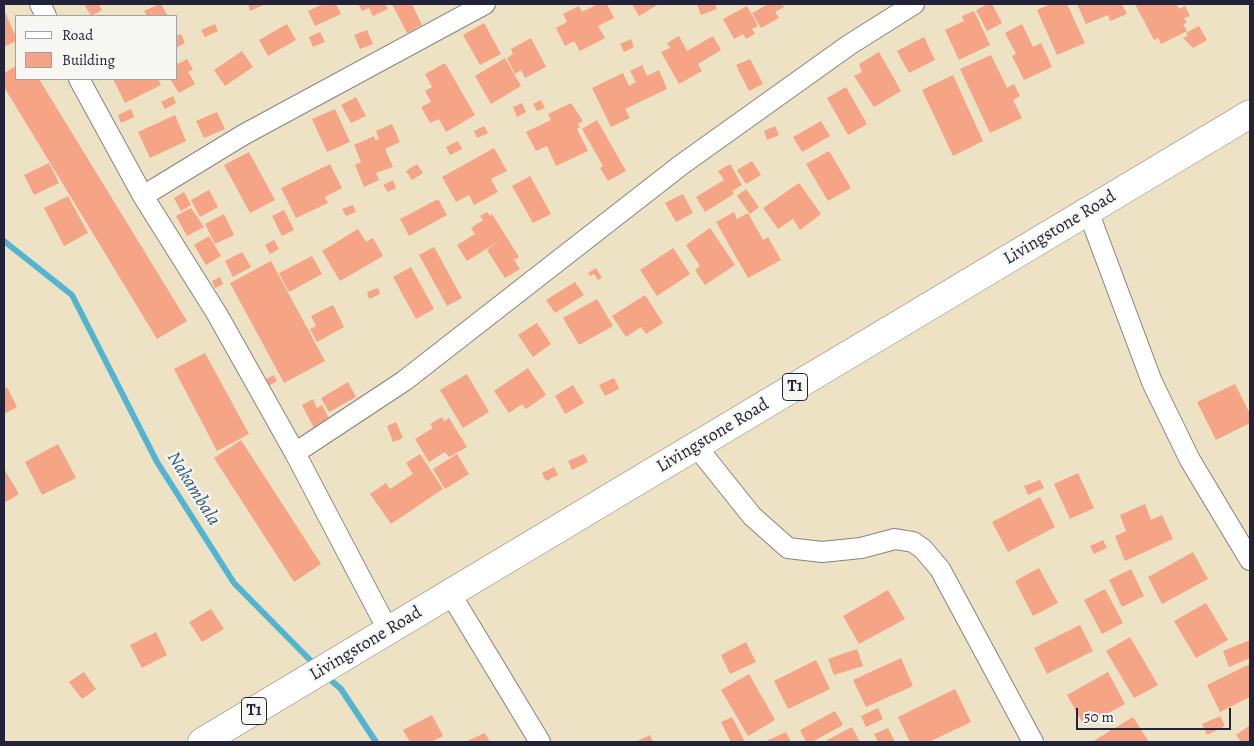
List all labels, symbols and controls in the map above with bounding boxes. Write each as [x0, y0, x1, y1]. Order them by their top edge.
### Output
legend [15, 15, 178, 80]
text: Road [62, 25, 93, 45]
text: Building [62, 50, 115, 70]
street label: Livingstone Road [1000, 186, 1120, 270]
road number: T1 [782, 374, 808, 401]
street label: Livingstone Road [653, 394, 773, 478]
water label: Nakambala [161, 448, 225, 530]
street label: Livingstone Road [306, 602, 426, 686]
road number: T1 [242, 698, 266, 724]
scale bar [1079, 698, 1234, 730]
text: 50 m [1084, 707, 1114, 727]

